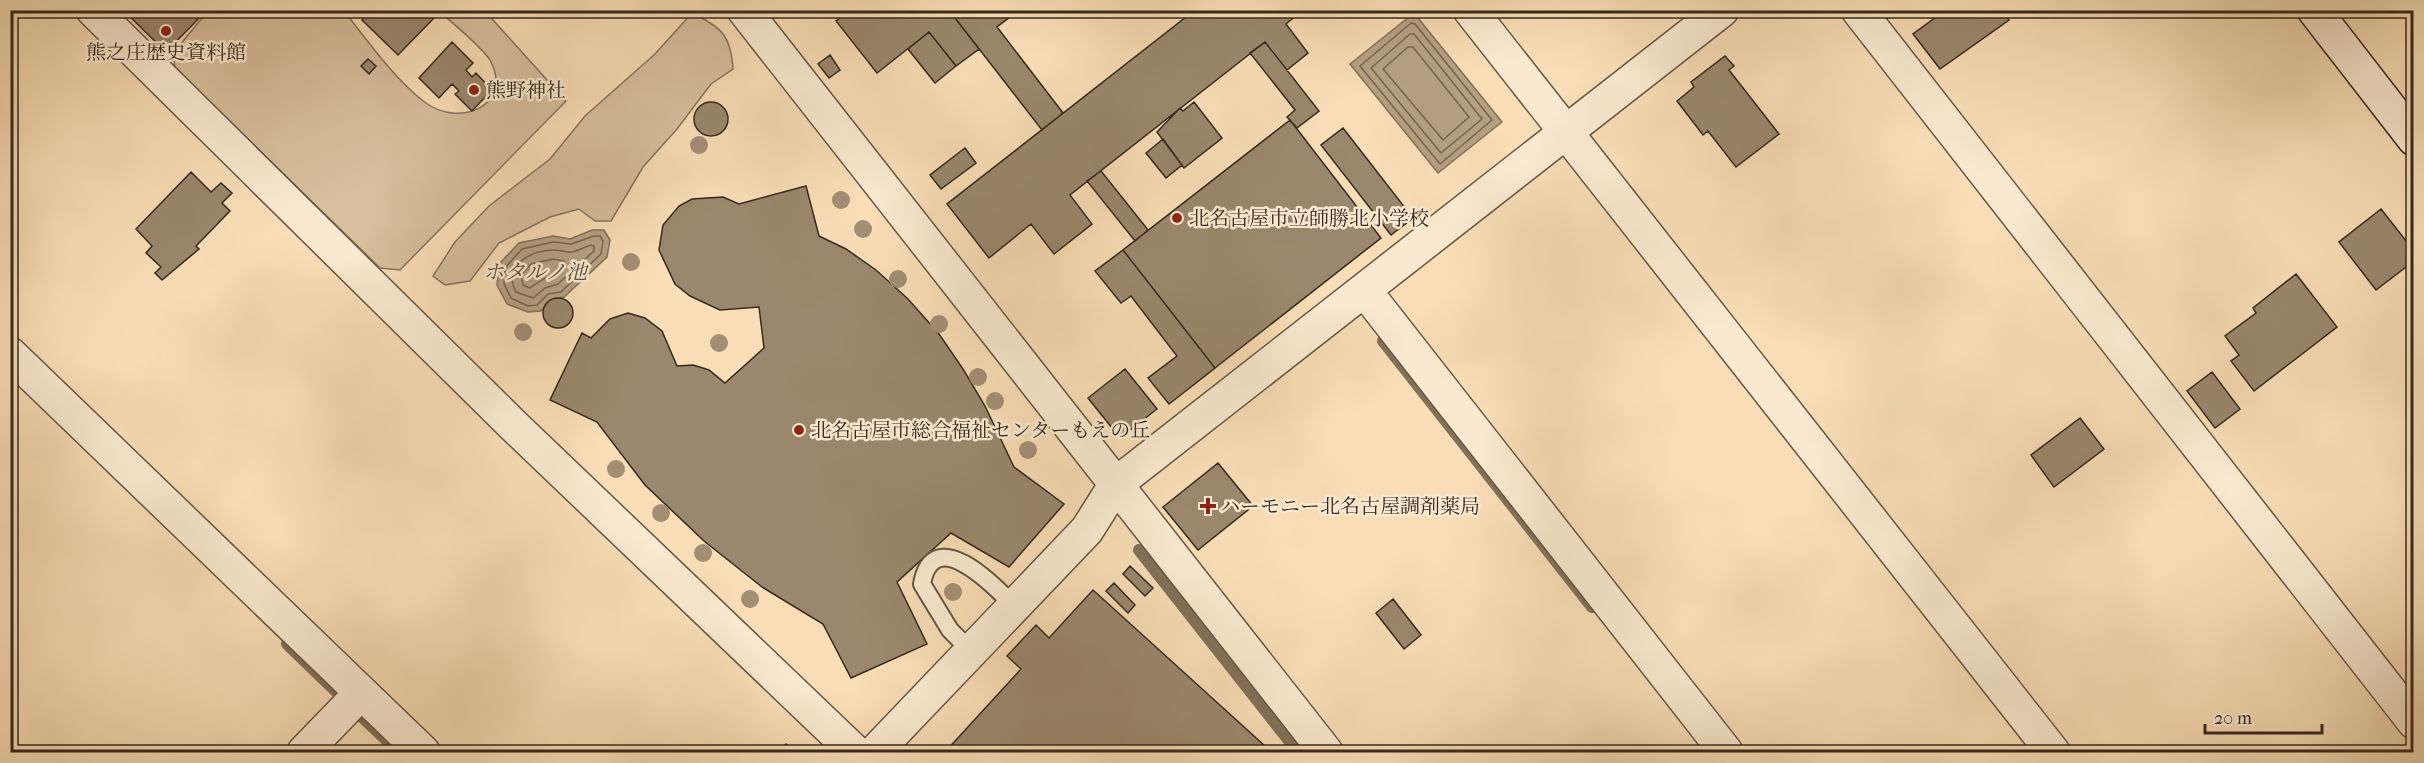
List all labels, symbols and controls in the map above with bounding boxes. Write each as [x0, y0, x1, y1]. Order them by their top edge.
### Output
marker: 熊之庄歴史資料館 [159, 24, 173, 38]
place label: 熊之庄歴史資料館 [86, 41, 246, 64]
place label: 熊野神社 [486, 79, 566, 102]
marker: 熊野神社 [467, 83, 481, 97]
place label: 北名古屋市立師勝北小学校 [1189, 207, 1429, 230]
marker: 北名古屋市立師勝北小学校 [1170, 211, 1184, 225]
water label: ホタルノ池 [483, 260, 589, 284]
place label: 北名古屋市総合福祉センターもえの丘 [811, 419, 1150, 442]
marker: 北名古屋市総合福祉センターもえの丘 [792, 423, 806, 437]
place label: ハーモニー北名古屋調剤薬局 [1220, 495, 1480, 518]
marker: ハーモニー北名古屋調剤薬局 [1201, 499, 1215, 513]
scale bar [2205, 697, 2322, 735]
text: 20 m [2214, 708, 2252, 729]

